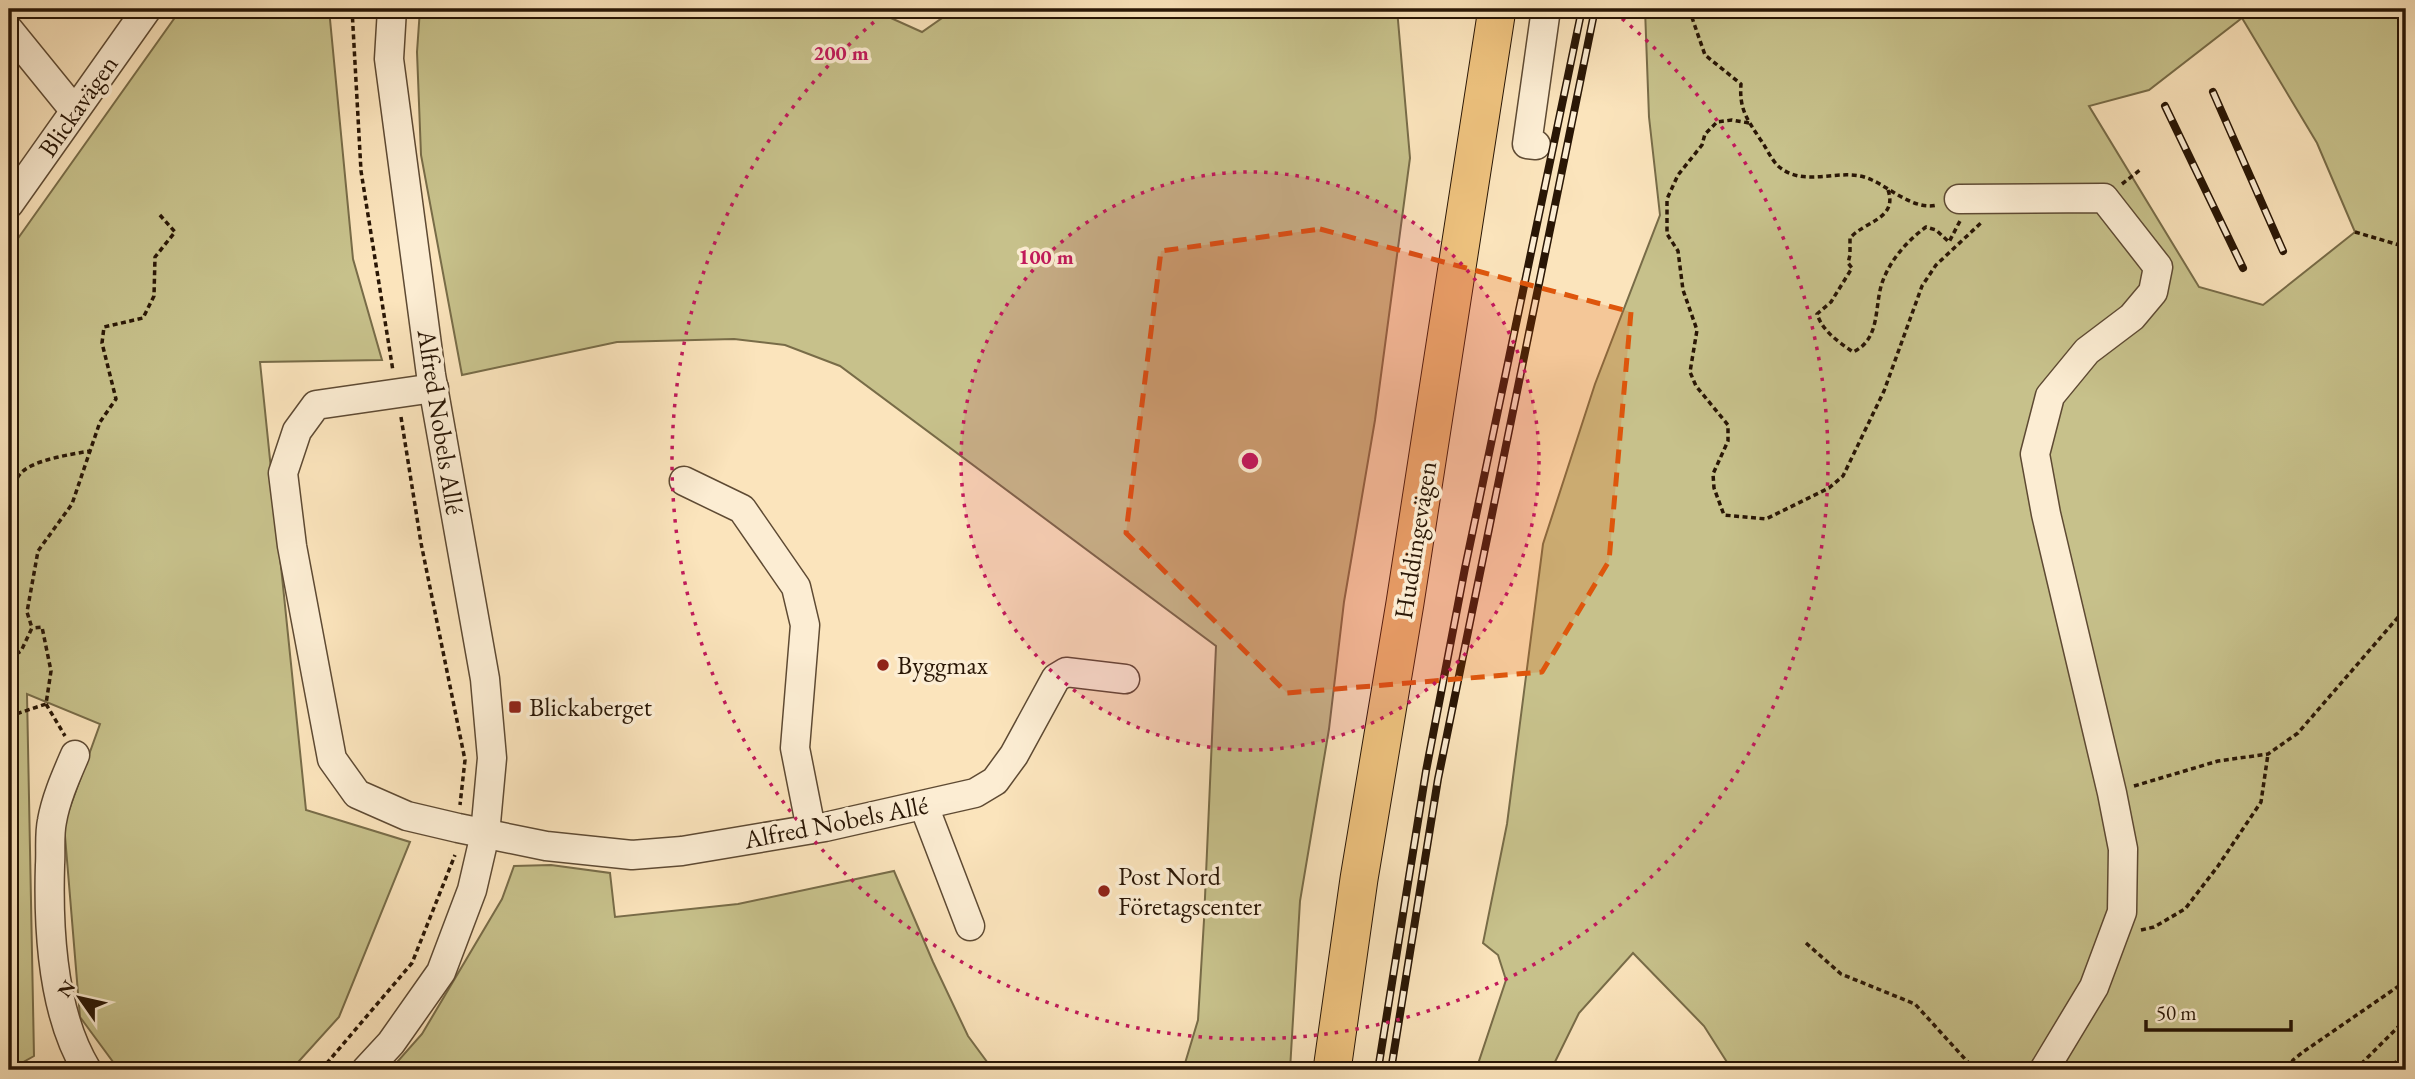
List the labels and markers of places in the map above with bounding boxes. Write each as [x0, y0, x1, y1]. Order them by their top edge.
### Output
centre of rings [1238, 449, 1262, 473]
place label: Byggmax [897, 648, 989, 682]
marker: Byggmax [875, 657, 891, 673]
place label: Blickaberget [529, 690, 652, 724]
marker: Blickaberget [507, 699, 523, 715]
place label: Post Nord Företagscenter [1118, 859, 1262, 923]
marker: Post Nord Företagscenter [1096, 883, 1112, 899]

